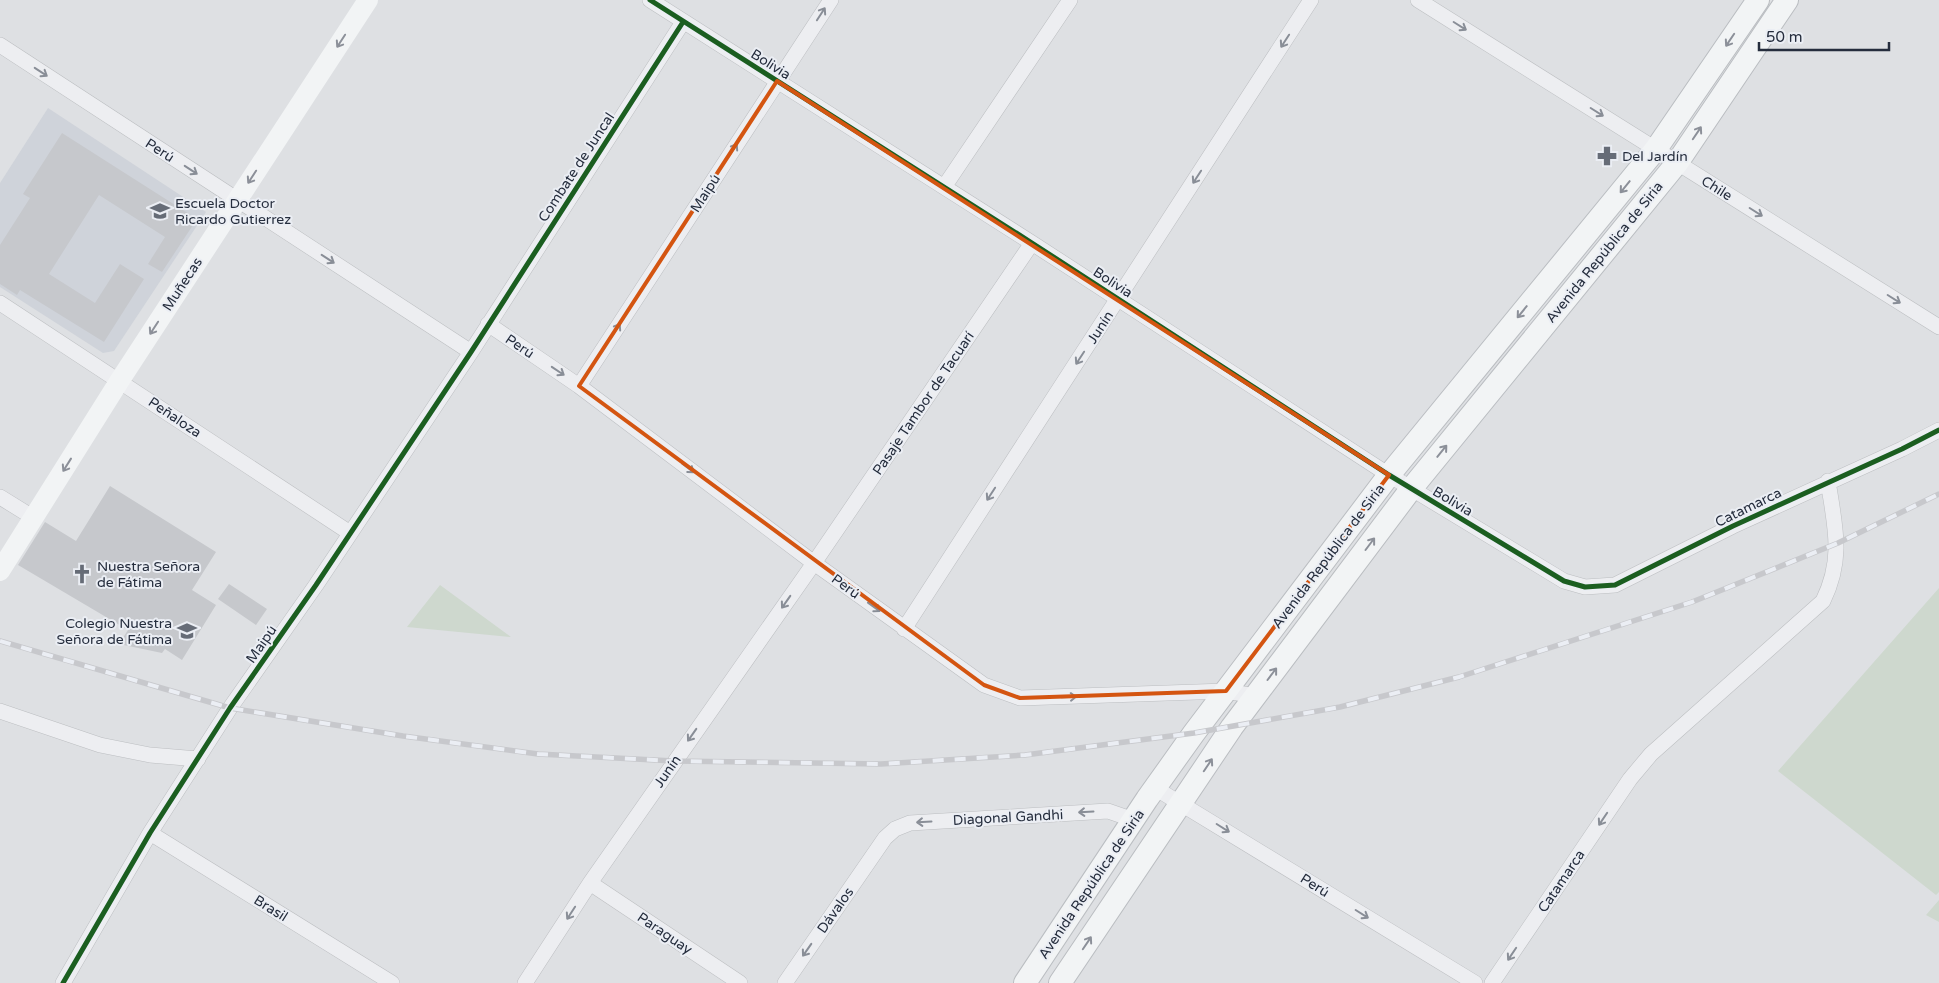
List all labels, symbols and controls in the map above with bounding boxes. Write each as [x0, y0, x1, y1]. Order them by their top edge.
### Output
one-way arrow [816, 7, 827, 21]
scale bar [1759, 20, 1889, 52]
one-way arrow [1452, 21, 1466, 31]
text: 50 m [1766, 28, 1803, 46]
one-way arrow [336, 33, 346, 47]
one-way arrow [1725, 33, 1735, 47]
one-way arrow [1280, 34, 1290, 48]
street label: Bolivia [748, 46, 794, 83]
one-way arrow [33, 67, 47, 77]
one-way arrow [1590, 107, 1604, 117]
street label: Combate de Juncal [535, 109, 618, 225]
one-way arrow [1692, 126, 1702, 140]
street label: Perú [142, 135, 177, 166]
one-way arrow [727, 143, 738, 157]
pharmacy icon: Del Jardín [1596, 145, 1618, 167]
place label: Del Jardín [1622, 148, 1688, 165]
one-way arrow [184, 165, 198, 175]
one-way arrow [246, 169, 256, 183]
one-way arrow [1191, 170, 1201, 184]
street label: Maipú [687, 171, 724, 216]
street label: Chile [1698, 172, 1735, 204]
street label: Avenida República de Siria [1542, 178, 1667, 326]
one-way arrow [1619, 180, 1631, 193]
place label: Escuela Doctor Ricardo Gutierrez [175, 195, 291, 228]
school or university icon: Escuela Doctor Ricardo Gutierrez [149, 200, 171, 222]
one-way arrow [1749, 208, 1763, 218]
street label: Muñecas [159, 254, 206, 314]
one-way arrow [320, 254, 334, 264]
street label: Bolivia [1090, 263, 1136, 302]
one-way arrow [1886, 294, 1900, 304]
one-way arrow [1517, 306, 1528, 319]
street label: Junín [1084, 308, 1117, 347]
one-way arrow [148, 320, 158, 334]
one-way arrow [611, 324, 621, 338]
street label: Pasaje Tambor de Tacuarí [869, 328, 978, 478]
street label: Perú [502, 331, 537, 362]
one-way arrow [1075, 351, 1085, 365]
one-way arrow [550, 366, 564, 376]
street label: Peñaloza [145, 393, 205, 441]
one-way arrow [1437, 445, 1448, 458]
one-way arrow [61, 457, 71, 471]
one-way arrow [681, 463, 695, 473]
street label: Avenida República de Siria [1268, 481, 1388, 632]
street label: Bolivia [1430, 483, 1476, 520]
street label: Catamarca [1712, 484, 1784, 531]
one-way arrow [986, 487, 996, 501]
one-way arrow [1364, 538, 1375, 551]
place label: Nuestra Señora de Fátima [97, 558, 200, 591]
church icon: Nuestra Señora de Fátima [71, 563, 93, 585]
street label: Perú [828, 570, 863, 602]
one-way arrow [781, 595, 791, 609]
one-way arrow [867, 602, 881, 612]
place label: Colegio Nuestra Señora de Fátima [56, 615, 172, 648]
school or university icon: Colegio Nuestra Señora de Fátima [176, 620, 198, 642]
street label: Maipú [242, 622, 280, 666]
one-way arrow [1266, 668, 1277, 681]
one-way arrow [1061, 692, 1077, 701]
one-way arrow [687, 728, 697, 742]
street label: Junín [650, 752, 685, 791]
one-way arrow [1203, 758, 1213, 772]
street label: Diagonal Gandhi [952, 806, 1064, 829]
street label: Avenida República de Siria [1035, 806, 1148, 962]
one-way arrow [1079, 808, 1095, 817]
one-way arrow [1598, 812, 1608, 826]
one-way arrow [916, 817, 932, 826]
one-way arrow [1216, 824, 1230, 834]
street label: Catamarca [1534, 847, 1589, 916]
street label: Perú [1297, 870, 1332, 901]
street label: Dávalos [814, 884, 857, 936]
street label: Brasil [251, 892, 291, 925]
one-way arrow [566, 905, 576, 919]
street label: Paraguay [634, 909, 696, 958]
one-way arrow [1354, 909, 1368, 919]
one-way arrow [1082, 936, 1092, 950]
one-way arrow [802, 943, 812, 957]
one-way arrow [1507, 946, 1517, 960]

